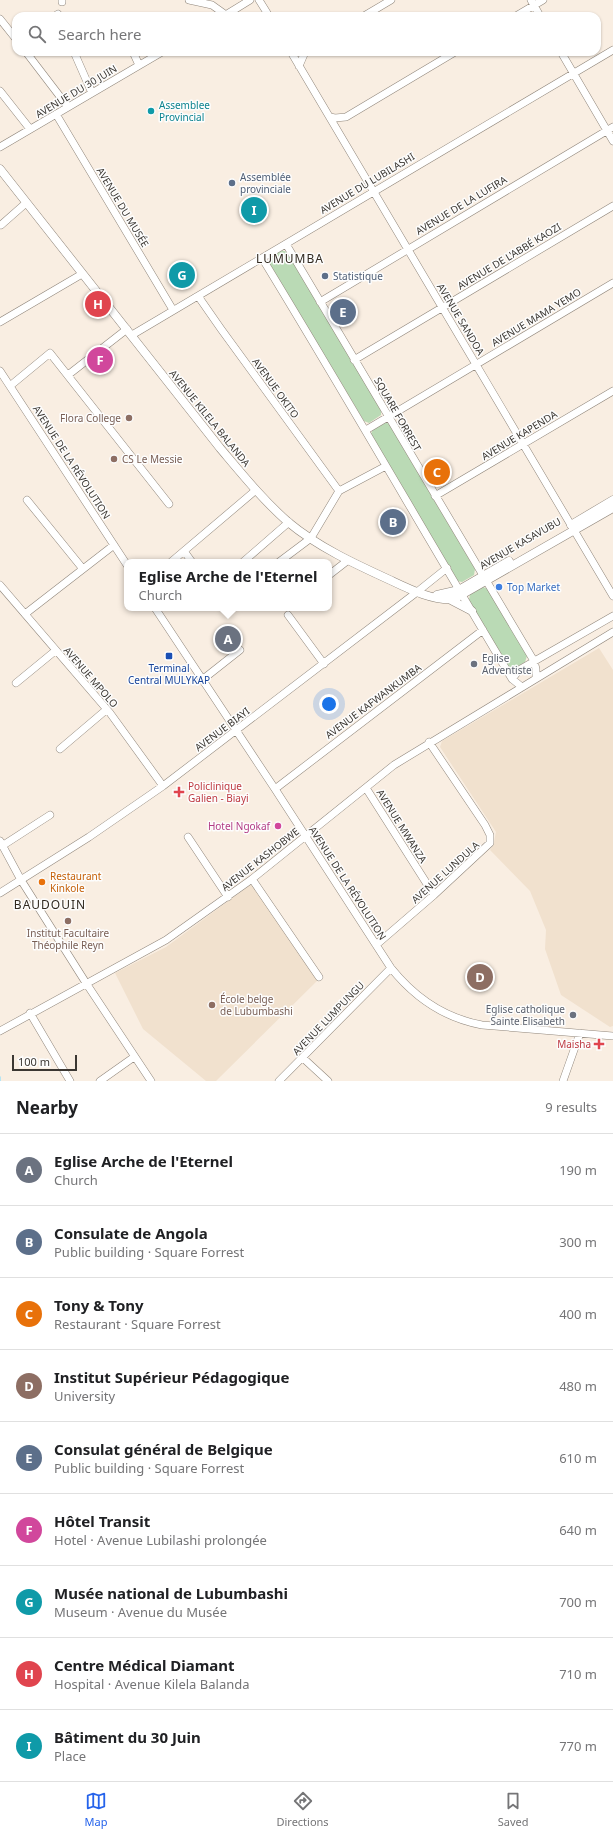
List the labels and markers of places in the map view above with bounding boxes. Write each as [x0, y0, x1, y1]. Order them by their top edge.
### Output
place label: Assemblee Provincial [159, 98, 210, 124]
marker: Assemblee Provincial [146, 106, 156, 116]
place label: Assemblée provinciale [240, 170, 291, 196]
marker: Assemblée provinciale [227, 178, 237, 188]
pin: I [241, 195, 267, 225]
pin: G [169, 260, 195, 290]
place label: Statistique [333, 269, 383, 283]
marker: Statistique [320, 271, 330, 281]
pin: H [85, 289, 111, 319]
pin: E [330, 297, 356, 327]
pin: F [87, 345, 113, 375]
place label: Flora College [60, 411, 121, 425]
marker: Flora College [124, 413, 134, 423]
place label: CS Le Messie [122, 452, 183, 466]
marker: CS Le Messie [109, 454, 119, 464]
pin: C [424, 457, 450, 487]
pin: B [380, 507, 406, 537]
place label: Top Market [507, 580, 560, 594]
marker: Top Market [494, 582, 504, 592]
pin: A [215, 624, 241, 654]
marker: Terminal Central MULYKAP [164, 651, 174, 661]
place label: Eglise Adventiste [482, 651, 532, 677]
marker: Eglise Adventiste [469, 659, 479, 669]
place label: Terminal Central MULYKAP [128, 661, 210, 687]
place label: Policlinique Galien - Biayi [188, 779, 249, 805]
marker: Policlinique Galien - Biayi [173, 786, 185, 798]
place label: Hotel Ngokaf [208, 819, 271, 833]
marker: Hotel Ngokaf [273, 821, 283, 831]
place label: Restaurant Kinkole [50, 869, 102, 895]
marker: Restaurant Kinkole [37, 877, 47, 887]
marker: Institut Facultaire Théophile Reyn [63, 916, 73, 926]
place label: Institut Facultaire Théophile Reyn [27, 926, 109, 952]
pin: D [467, 962, 493, 992]
place label: École belge de Lubumbashi [220, 992, 293, 1018]
marker: École belge de Lubumbashi [207, 1000, 217, 1010]
place label: Eglise catholique Sainte Elisabeth [486, 1002, 565, 1028]
marker: Eglise catholique Sainte Elisabeth [568, 1010, 578, 1020]
place label: Maisha [557, 1037, 591, 1051]
marker: Maisha [594, 1039, 604, 1049]

